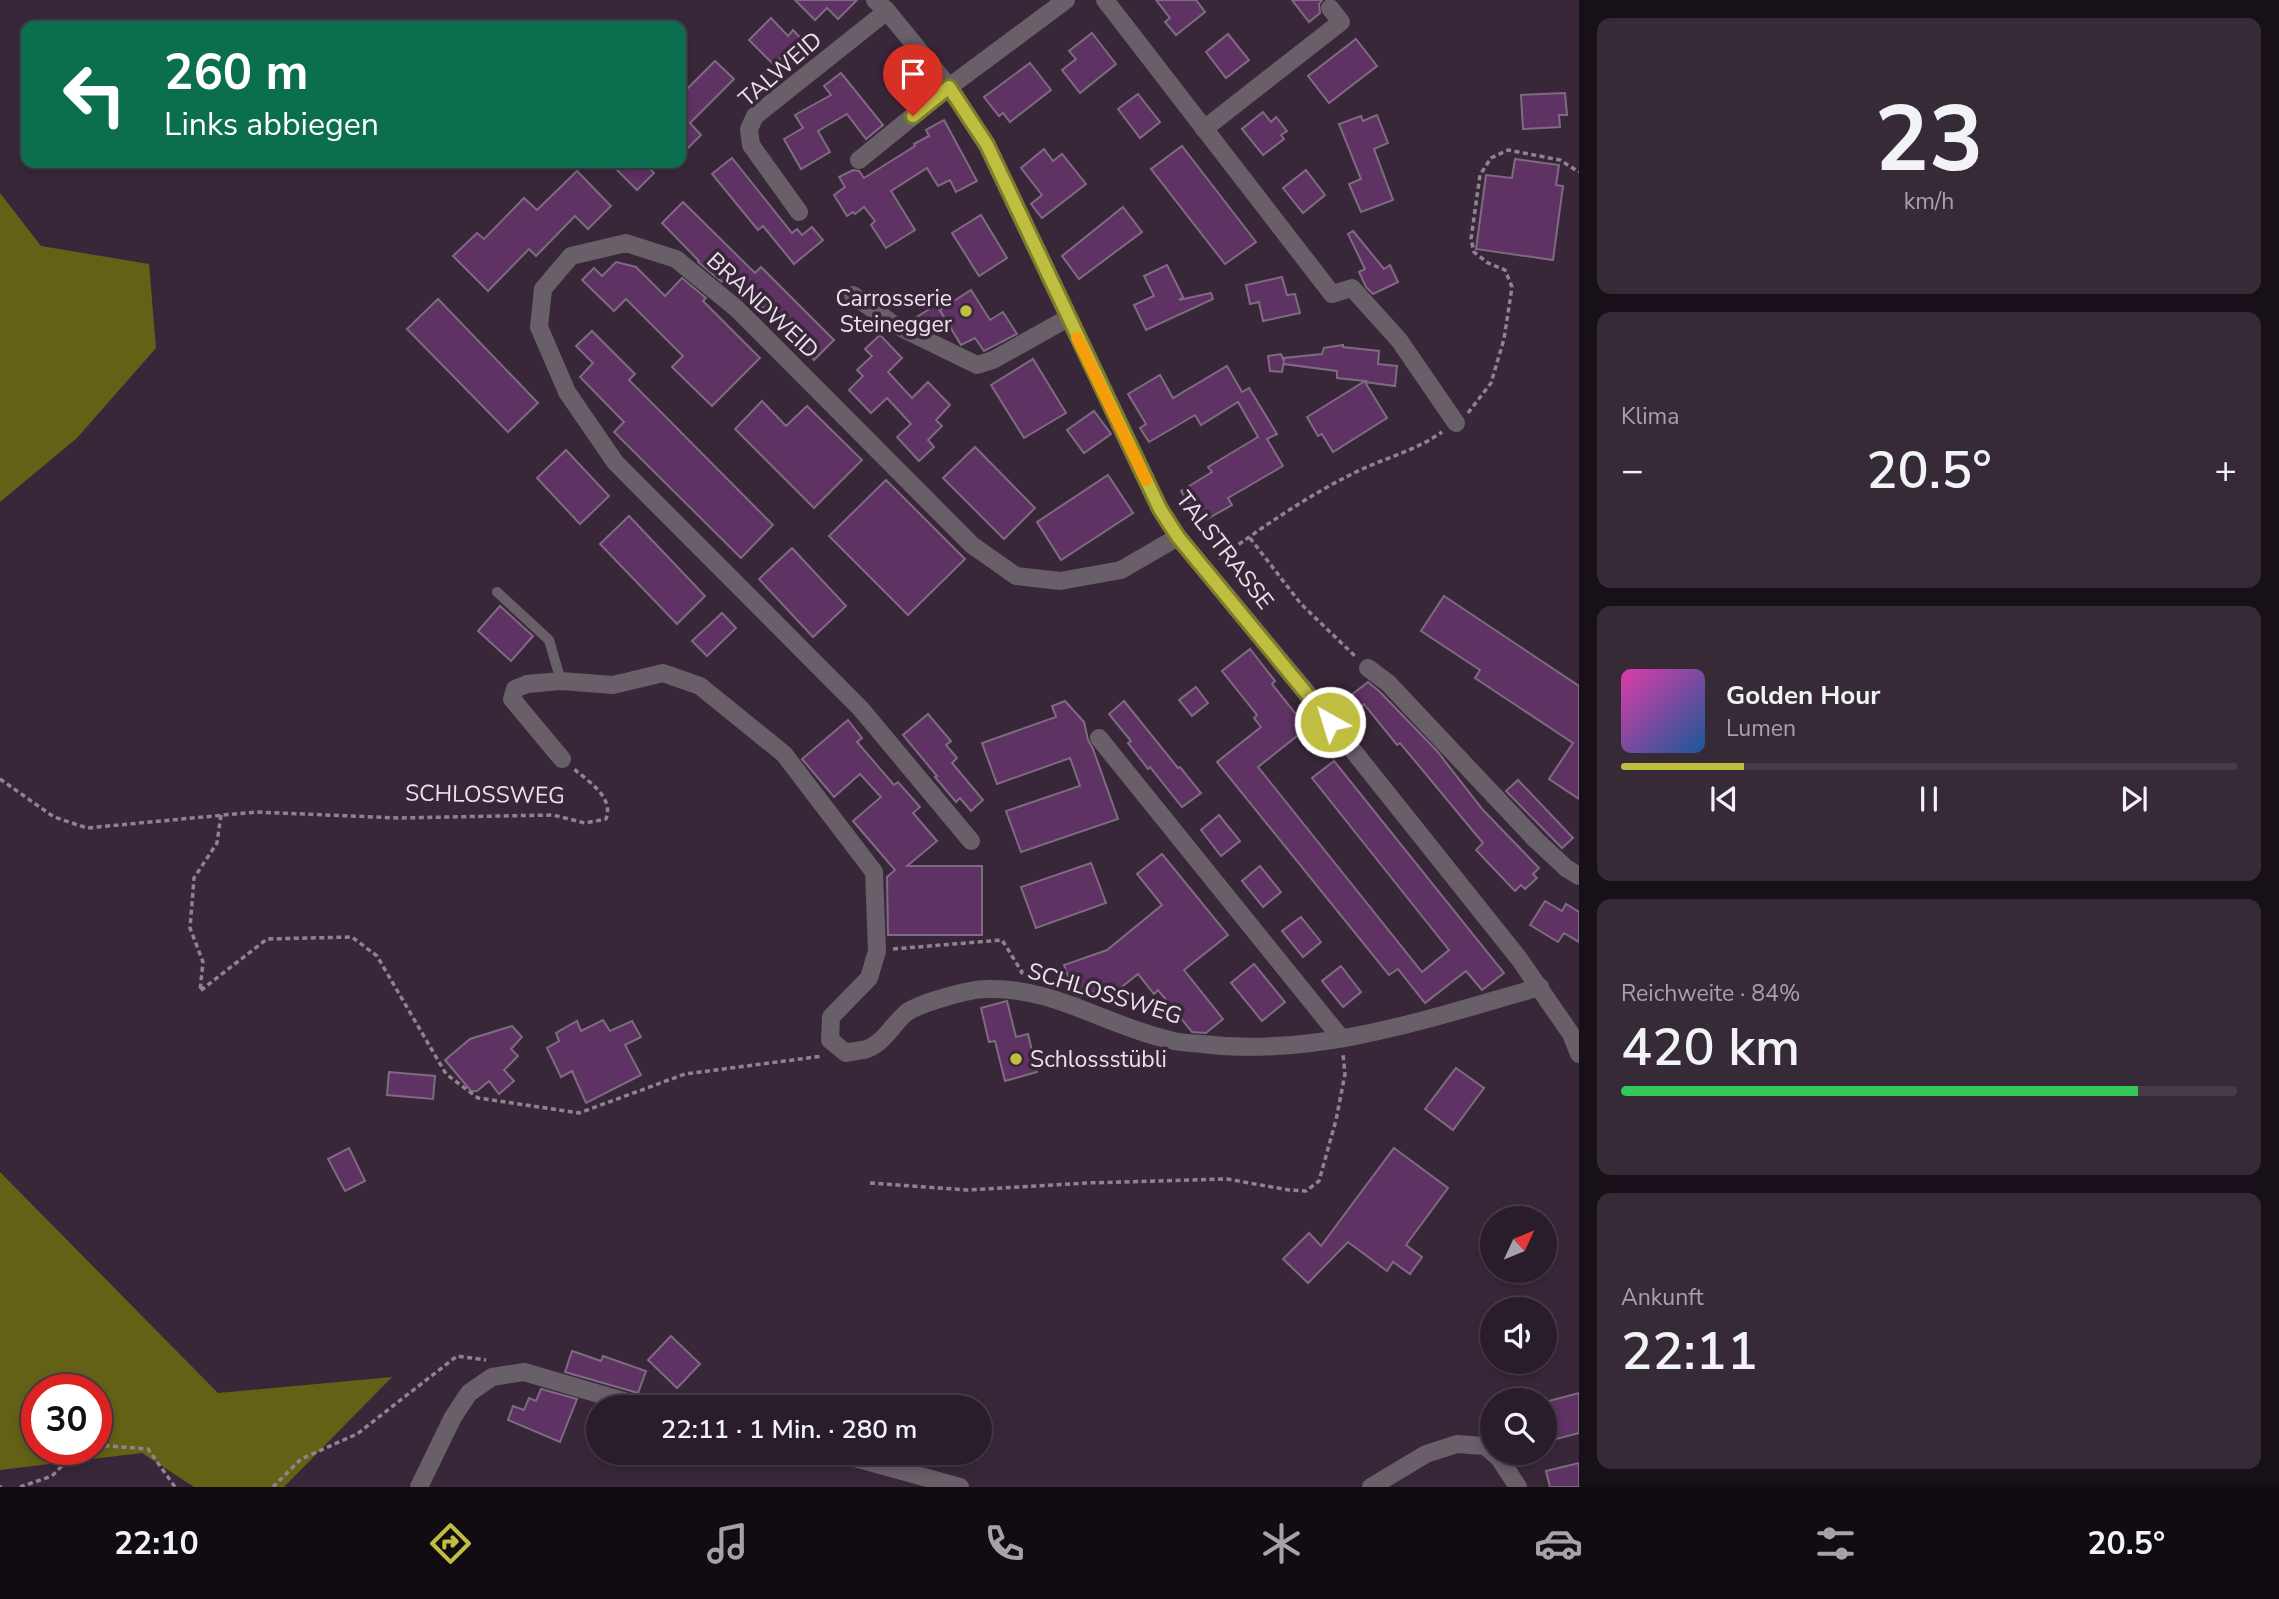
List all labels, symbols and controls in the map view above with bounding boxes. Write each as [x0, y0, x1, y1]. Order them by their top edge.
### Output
street label: TALWEID [732, 25, 829, 114]
text: 260 m [164, 39, 308, 106]
pin [883, 44, 943, 116]
icon: left [49, 49, 140, 140]
icon: arrive [894, 55, 932, 93]
text: 23 [1874, 78, 1984, 202]
text: Links abbiegen [164, 103, 379, 146]
text: km/h [1904, 186, 1954, 217]
street label: BRANDWEID [700, 245, 825, 365]
place label: Carrosserie Steinegger [835, 283, 953, 340]
marker: Carrosserie Steinegger [958, 303, 974, 319]
text: Klima [1621, 401, 1679, 432]
text: 20.5° [1866, 435, 1992, 506]
text: − [1621, 445, 1644, 496]
text: + [2214, 445, 2237, 496]
street label: TALSTRASSE [1169, 485, 1281, 616]
text: Golden Hour [1726, 678, 1881, 713]
position arrow [1293, 685, 1367, 759]
text: Lumen [1726, 713, 1796, 744]
street label: SCHLOSSWEG [405, 778, 565, 811]
icon: previous [1705, 780, 1743, 818]
icon: pause [1910, 780, 1948, 818]
icon: next [2115, 780, 2153, 818]
street label: SCHLOSSWEG [1024, 955, 1186, 1032]
text: Reichweite · 84% [1621, 978, 1800, 1009]
text: 420 km [1621, 1012, 1800, 1083]
place label: Schlossstübli [1030, 1044, 1167, 1075]
marker: Schlossstübli [1008, 1051, 1024, 1067]
north arrow [1480, 1206, 1558, 1283]
map controls [1480, 1206, 1557, 1465]
text: Ankunft [1621, 1282, 1703, 1313]
button: sound [1480, 1297, 1557, 1374]
text: 22:11 [1621, 1316, 1758, 1387]
speed limit sign: 30 [21, 1374, 112, 1465]
button: search [1480, 1388, 1557, 1465]
text: 22:11 · 1 Min. · 280 m [661, 1412, 917, 1447]
icon: directions [426, 1519, 475, 1568]
icon: music [703, 1519, 752, 1568]
icon: phone [980, 1519, 1029, 1568]
icon: climate [1257, 1519, 1306, 1568]
icon: car [1534, 1519, 1583, 1568]
icon: filters [1811, 1519, 1860, 1568]
text: 22:10 [114, 1522, 199, 1565]
text: 20.5° [2087, 1522, 2165, 1565]

